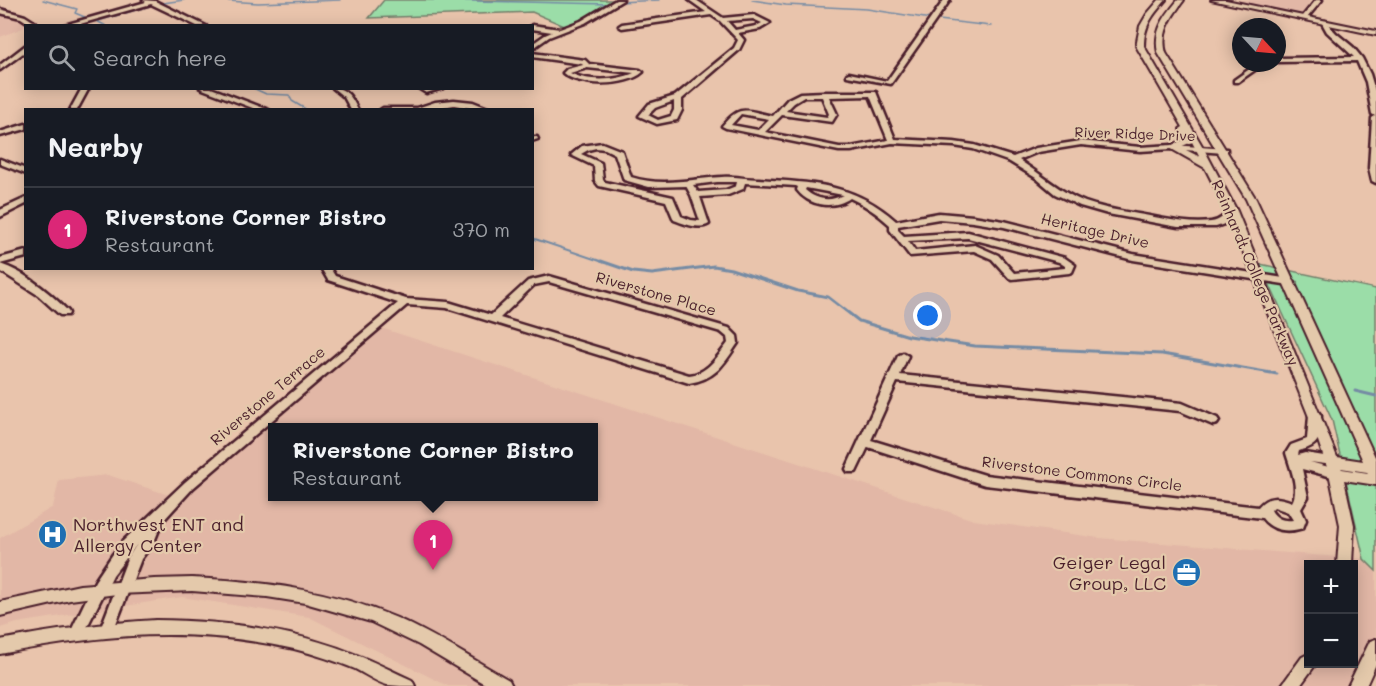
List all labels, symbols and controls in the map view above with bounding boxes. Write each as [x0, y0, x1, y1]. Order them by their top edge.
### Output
north arrow [1232, 18, 1286, 72]
search box [24, 24, 534, 90]
icon: search [45, 41, 78, 74]
text: Search here [93, 43, 227, 72]
street label: River Ridge Drive [1074, 122, 1196, 145]
text: Nearby [48, 130, 143, 164]
street label: Reinhardt College Parkway [1208, 177, 1304, 369]
text: Riverstone Corner Bistro [105, 202, 386, 231]
street label: Heritage Drive [1039, 208, 1151, 252]
text: 1 [63, 216, 72, 242]
text: 370 m [452, 216, 510, 242]
text: Restaurant [105, 231, 215, 257]
street label: Riverstone Place [594, 266, 719, 320]
your location [913, 301, 942, 330]
street label: Riverstone Terrace [206, 341, 329, 449]
popup [268, 423, 598, 501]
text: Riverstone Corner Bistro [292, 435, 574, 464]
street label: Riverstone Commons Circle [981, 451, 1183, 495]
text: Restaurant [292, 464, 402, 490]
place label: Northwest ENT and Allergy Center [73, 512, 244, 557]
hospital icon: Northwest ENT and Allergy Center [36, 519, 68, 551]
pin: 1 [414, 520, 452, 570]
place label: Geiger Legal Group, LLC [1053, 550, 1166, 595]
office icon: Geiger Legal Group, LLC [1171, 557, 1203, 589]
map controls [1304, 560, 1358, 668]
button: + [1304, 560, 1358, 614]
button: − [1304, 614, 1358, 668]

